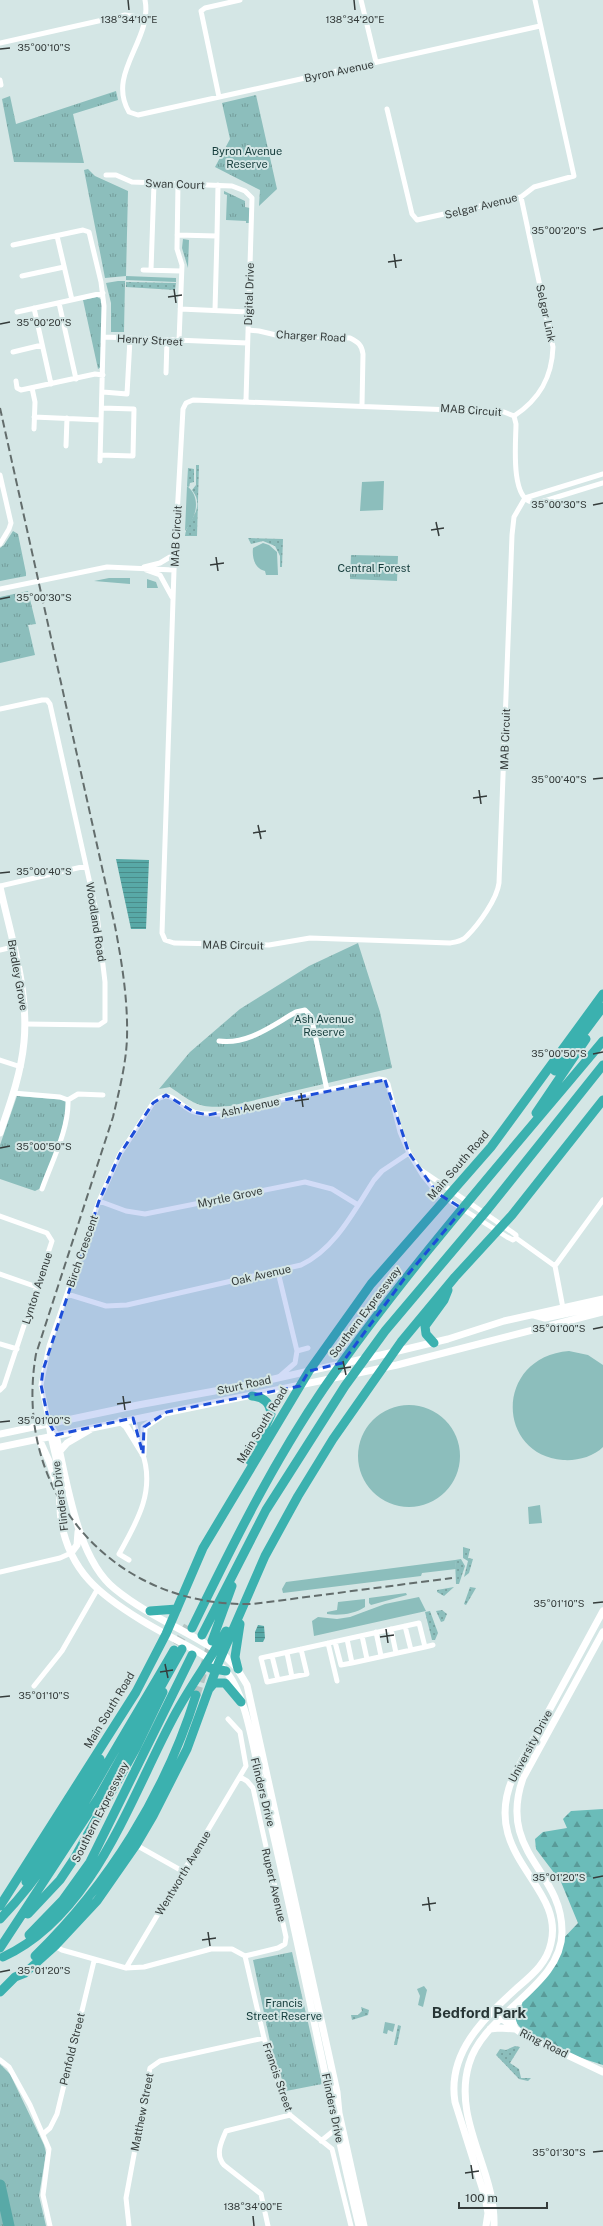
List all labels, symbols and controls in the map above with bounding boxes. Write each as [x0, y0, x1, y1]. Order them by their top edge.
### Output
text: 138°34'10"E [100, 13, 158, 25]
text: 138°34'20"E [326, 13, 385, 25]
text: 35°00'10"S [17, 41, 71, 53]
street label: Byron Avenue [303, 58, 375, 84]
park label: Byron Avenue Reserve [212, 145, 282, 170]
street label: Swan Court [145, 177, 205, 191]
street label: Selgar Avenue [443, 191, 519, 221]
text: 35°00'20"S [531, 224, 587, 236]
street label: Digital Drive [242, 263, 256, 325]
street label: Selgar Link [534, 283, 558, 343]
text: 35°00'20"S [16, 316, 72, 328]
street label: Charger Road [276, 328, 346, 344]
street label: Henry Street [117, 332, 183, 348]
street label: MAB Circuit [440, 402, 502, 418]
text: 35°00'30"S [531, 498, 587, 510]
street label: MAB Circuit [168, 505, 184, 567]
park label: Central Forest [337, 562, 411, 574]
text: 35°00'30"S [16, 591, 72, 603]
street label: MAB Circuit [498, 708, 512, 770]
text: 35°00'40"S [531, 773, 587, 785]
text: 35°00'40"S [16, 865, 72, 877]
street label: Woodland Road [84, 882, 108, 962]
street label: MAB Circuit [202, 938, 264, 952]
street label: Bradley Grove [6, 939, 30, 1011]
park label: Ash Avenue Reserve [294, 1013, 354, 1038]
text: 35°00'50"S [531, 1047, 587, 1059]
street label: Ash Avenue [219, 1095, 281, 1119]
street label: Main South Road [425, 1128, 491, 1202]
text: 35°00'50"S [16, 1140, 72, 1152]
street label: Myrtle Grove [196, 1184, 264, 1210]
street label: Birch Crescent [64, 1213, 100, 1289]
street label: Lynton Avenue [20, 1250, 54, 1326]
street label: Oak Avenue [230, 1262, 292, 1288]
street label: Southern Expressway [327, 1264, 403, 1360]
text: 35°01'00"S [532, 1322, 586, 1334]
street label: Sturt Road [216, 1373, 272, 1397]
street label: Main South Road [234, 1385, 290, 1465]
text: 35°01'00"S [17, 1414, 71, 1426]
street label: Flinders Drive [50, 1460, 70, 1532]
text: 35°01'10"S [533, 1597, 585, 1609]
street label: Main South Road [81, 1670, 137, 1750]
text: 35°01'10"S [18, 1689, 70, 1701]
street label: University Drive [506, 1708, 554, 1784]
street label: Flinders Drive [249, 1756, 277, 1828]
street label: Southern Expressway [69, 1760, 131, 1864]
street label: Wentworth Avenue [153, 1829, 213, 1917]
street label: Rupert Avenue [260, 1847, 288, 1923]
text: 35°01'20"S [532, 1871, 586, 1883]
text: 35°01'20"S [17, 1964, 71, 1976]
park label: Francis Street Reserve [246, 1997, 322, 2022]
district label: Bedford Park [432, 2004, 526, 2021]
street label: Penfold Street [57, 2012, 87, 2086]
street label: Ring Road [518, 2026, 570, 2060]
street label: Francis Street [261, 2041, 295, 2113]
street label: Matthew Street [129, 2072, 155, 2152]
street label: Flinders Drive [320, 2072, 346, 2144]
text: 35°01'30"S [532, 2146, 586, 2158]
scale bar [459, 2184, 547, 2210]
text: 100 m [465, 2191, 498, 2205]
text: 138°34'00"E [223, 2200, 283, 2212]

